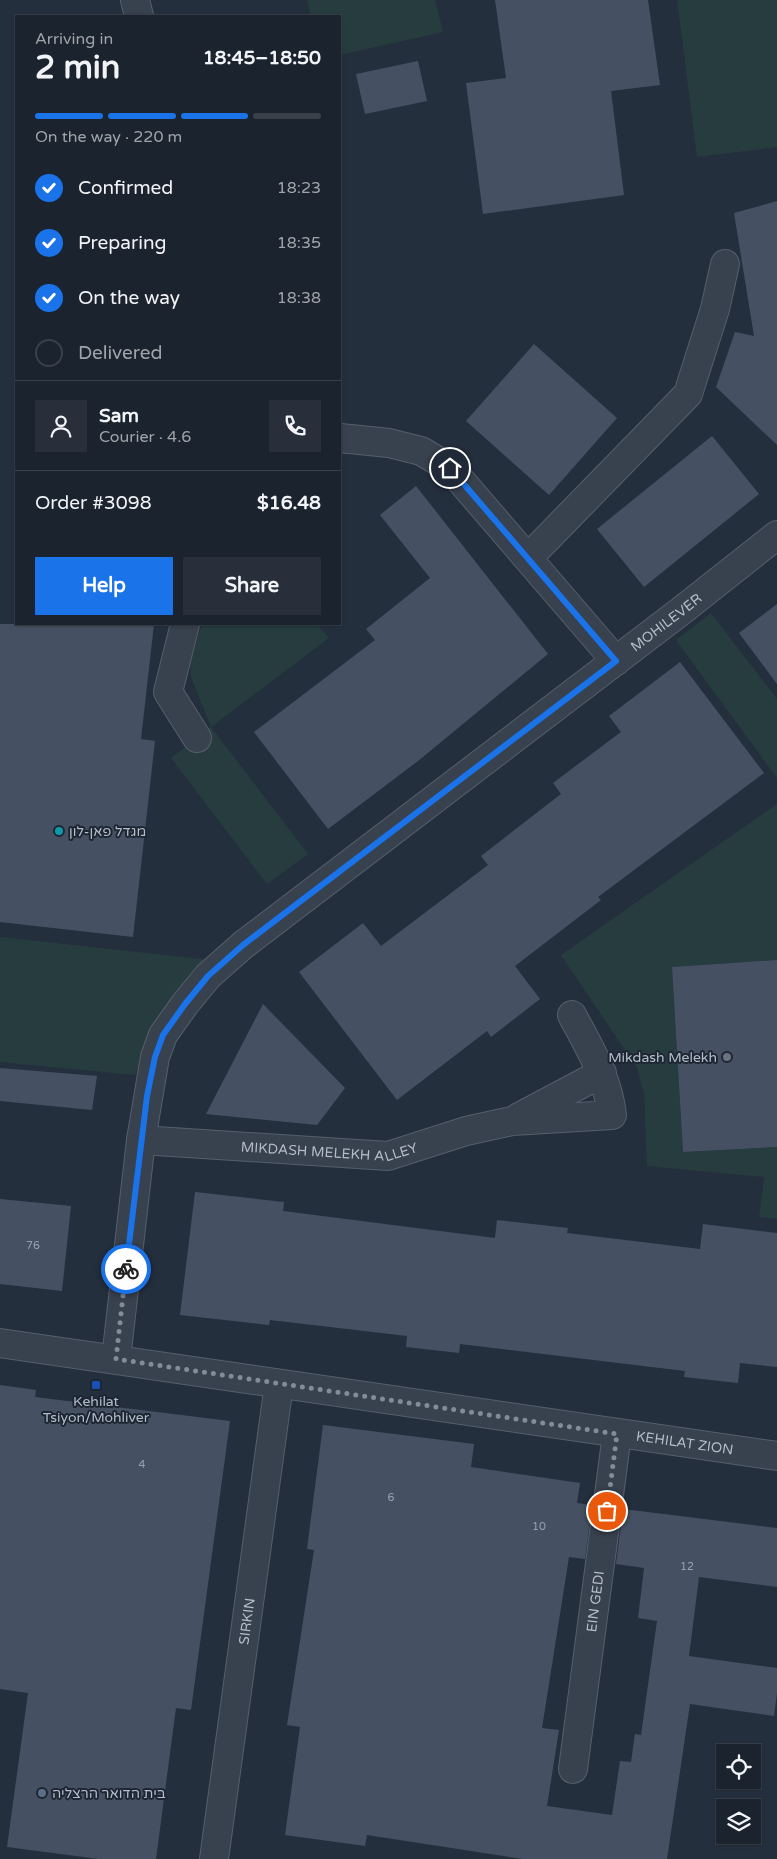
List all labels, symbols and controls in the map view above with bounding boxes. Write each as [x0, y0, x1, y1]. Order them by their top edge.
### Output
text: Arriving in [35, 29, 113, 49]
text: 18:45–18:50 [203, 47, 321, 69]
text: 2 min [35, 49, 120, 87]
text: On the way · 220 m [35, 127, 182, 147]
icon: check [35, 174, 63, 202]
text: Confirmed [78, 177, 173, 199]
text: 18:23 [277, 178, 321, 198]
icon: check [35, 229, 63, 257]
text: Preparing [78, 232, 167, 254]
text: 18:35 [277, 233, 321, 253]
icon: check [35, 284, 63, 312]
text: On the way [78, 287, 180, 309]
text: 18:38 [277, 288, 321, 308]
text: Delivered [78, 342, 163, 364]
button: person [35, 400, 87, 452]
button: phone [269, 400, 321, 452]
text: Sam [99, 405, 139, 427]
text: Courier · 4.6 [99, 427, 191, 447]
pin [429, 447, 471, 489]
icon: home [436, 454, 464, 482]
text: Order #3098 [35, 492, 152, 514]
text: $16.48 [257, 492, 321, 514]
button: Help [35, 557, 173, 615]
button: Share [183, 557, 321, 615]
street label: MOHILEVER [627, 590, 705, 655]
place label: מגדל פאן-לון [69, 823, 146, 840]
marker: מגדל פאן-לון [53, 825, 65, 837]
place label: Mikdash Melekh [608, 1049, 717, 1066]
marker: Mikdash Melekh [721, 1051, 733, 1063]
street label: MIKDASH MELEKH ALLEY [240, 1138, 420, 1165]
house number: 76 [26, 1239, 40, 1252]
courier [101, 1244, 151, 1294]
icon: bike [112, 1255, 140, 1283]
marker: Kehilat Tsiyon/Mohliver [90, 1379, 102, 1391]
place label: Kehilat Tsiyon/Mohliver [43, 1393, 150, 1426]
street label: KEHILAT ZION [635, 1427, 735, 1458]
house number: 4 [139, 1458, 146, 1471]
pin [586, 1490, 628, 1532]
house number: 6 [388, 1491, 395, 1504]
icon: bag [593, 1497, 621, 1525]
house number: 10 [532, 1520, 546, 1533]
house number: 12 [680, 1560, 694, 1573]
street label: EIN GEDI [583, 1570, 607, 1633]
street label: SIRKIN [235, 1597, 258, 1646]
map controls [716, 1744, 761, 1844]
button: locate [716, 1744, 761, 1789]
place label: בית הדואר הרצליה [52, 1785, 166, 1802]
marker: בית הדואר הרצליה [36, 1787, 48, 1799]
button: layers [716, 1799, 761, 1844]

